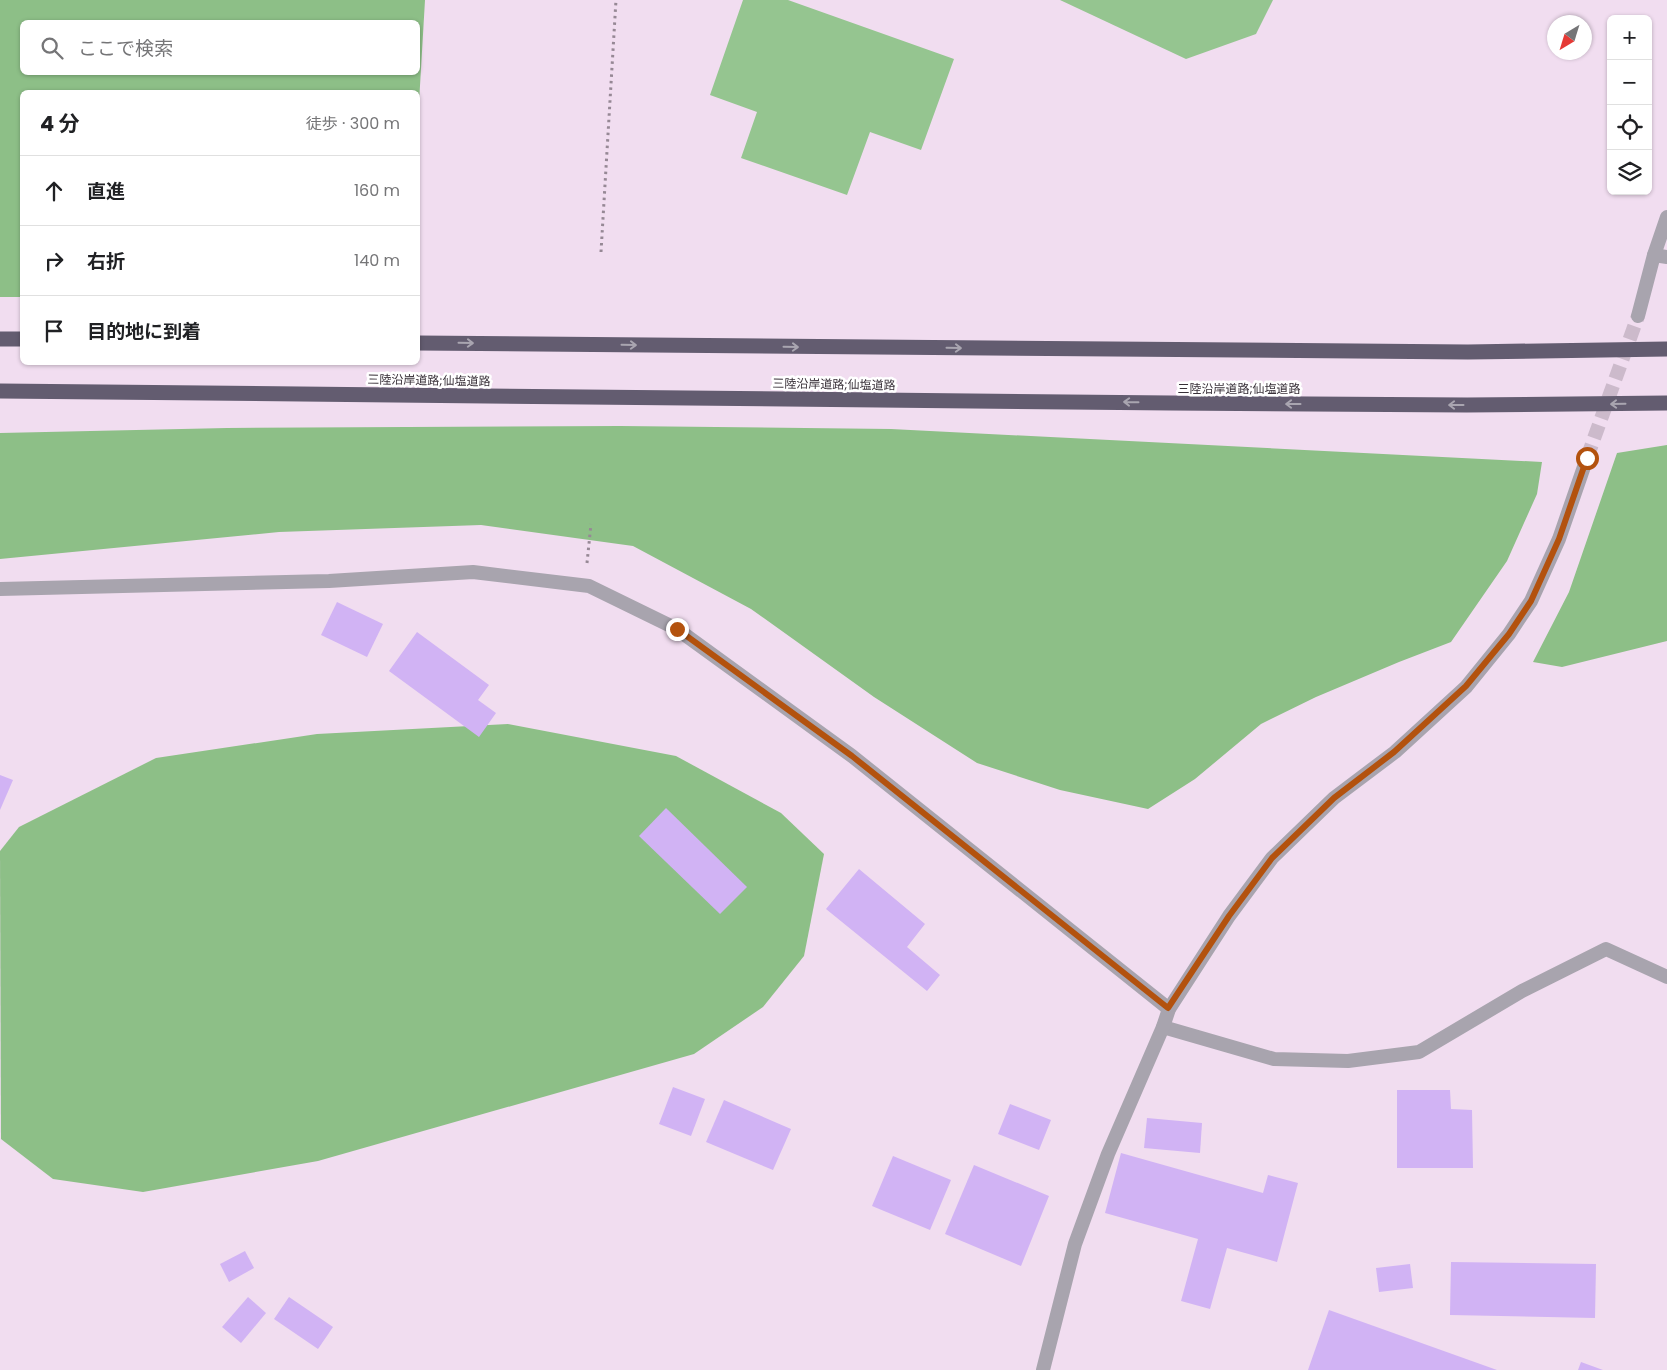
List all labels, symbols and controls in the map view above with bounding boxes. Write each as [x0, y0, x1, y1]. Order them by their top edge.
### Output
north arrow [1547, 15, 1592, 60]
map controls [1607, 15, 1652, 195]
button: + [1607, 15, 1652, 60]
search box [20, 20, 420, 75]
icon: search [38, 34, 66, 62]
text: ここで検索 [78, 35, 173, 62]
button: − [1607, 60, 1652, 105]
button: locate [1607, 105, 1652, 150]
text: 4 分 [40, 109, 80, 138]
text: 徒歩 · 300 m [306, 112, 400, 135]
button: layers [1607, 150, 1652, 195]
icon: ahead [40, 177, 68, 205]
text: 直進 [87, 178, 125, 205]
text: 160 m [354, 179, 400, 202]
icon: right [40, 247, 68, 275]
text: 右折 [87, 248, 125, 275]
text: 140 m [354, 249, 400, 272]
icon: arrive [40, 317, 68, 345]
text: 目的地に到着 [87, 318, 201, 345]
one-way arrow [458, 339, 474, 348]
one-way arrow [620, 340, 636, 350]
one-way arrow [783, 342, 799, 351]
one-way arrow [945, 343, 961, 353]
street label: 三陸沿岸道路;仙塩道路 [367, 370, 491, 390]
street label: 三陸沿岸道路;仙塩道路 [772, 374, 896, 394]
street label: 三陸沿岸道路;仙塩道路 [1177, 380, 1301, 397]
one-way arrow [1123, 398, 1139, 407]
one-way arrow [1286, 399, 1302, 409]
one-way arrow [1611, 399, 1627, 408]
one-way arrow [1448, 400, 1464, 410]
route start [1576, 447, 1599, 470]
route end [666, 618, 689, 641]

